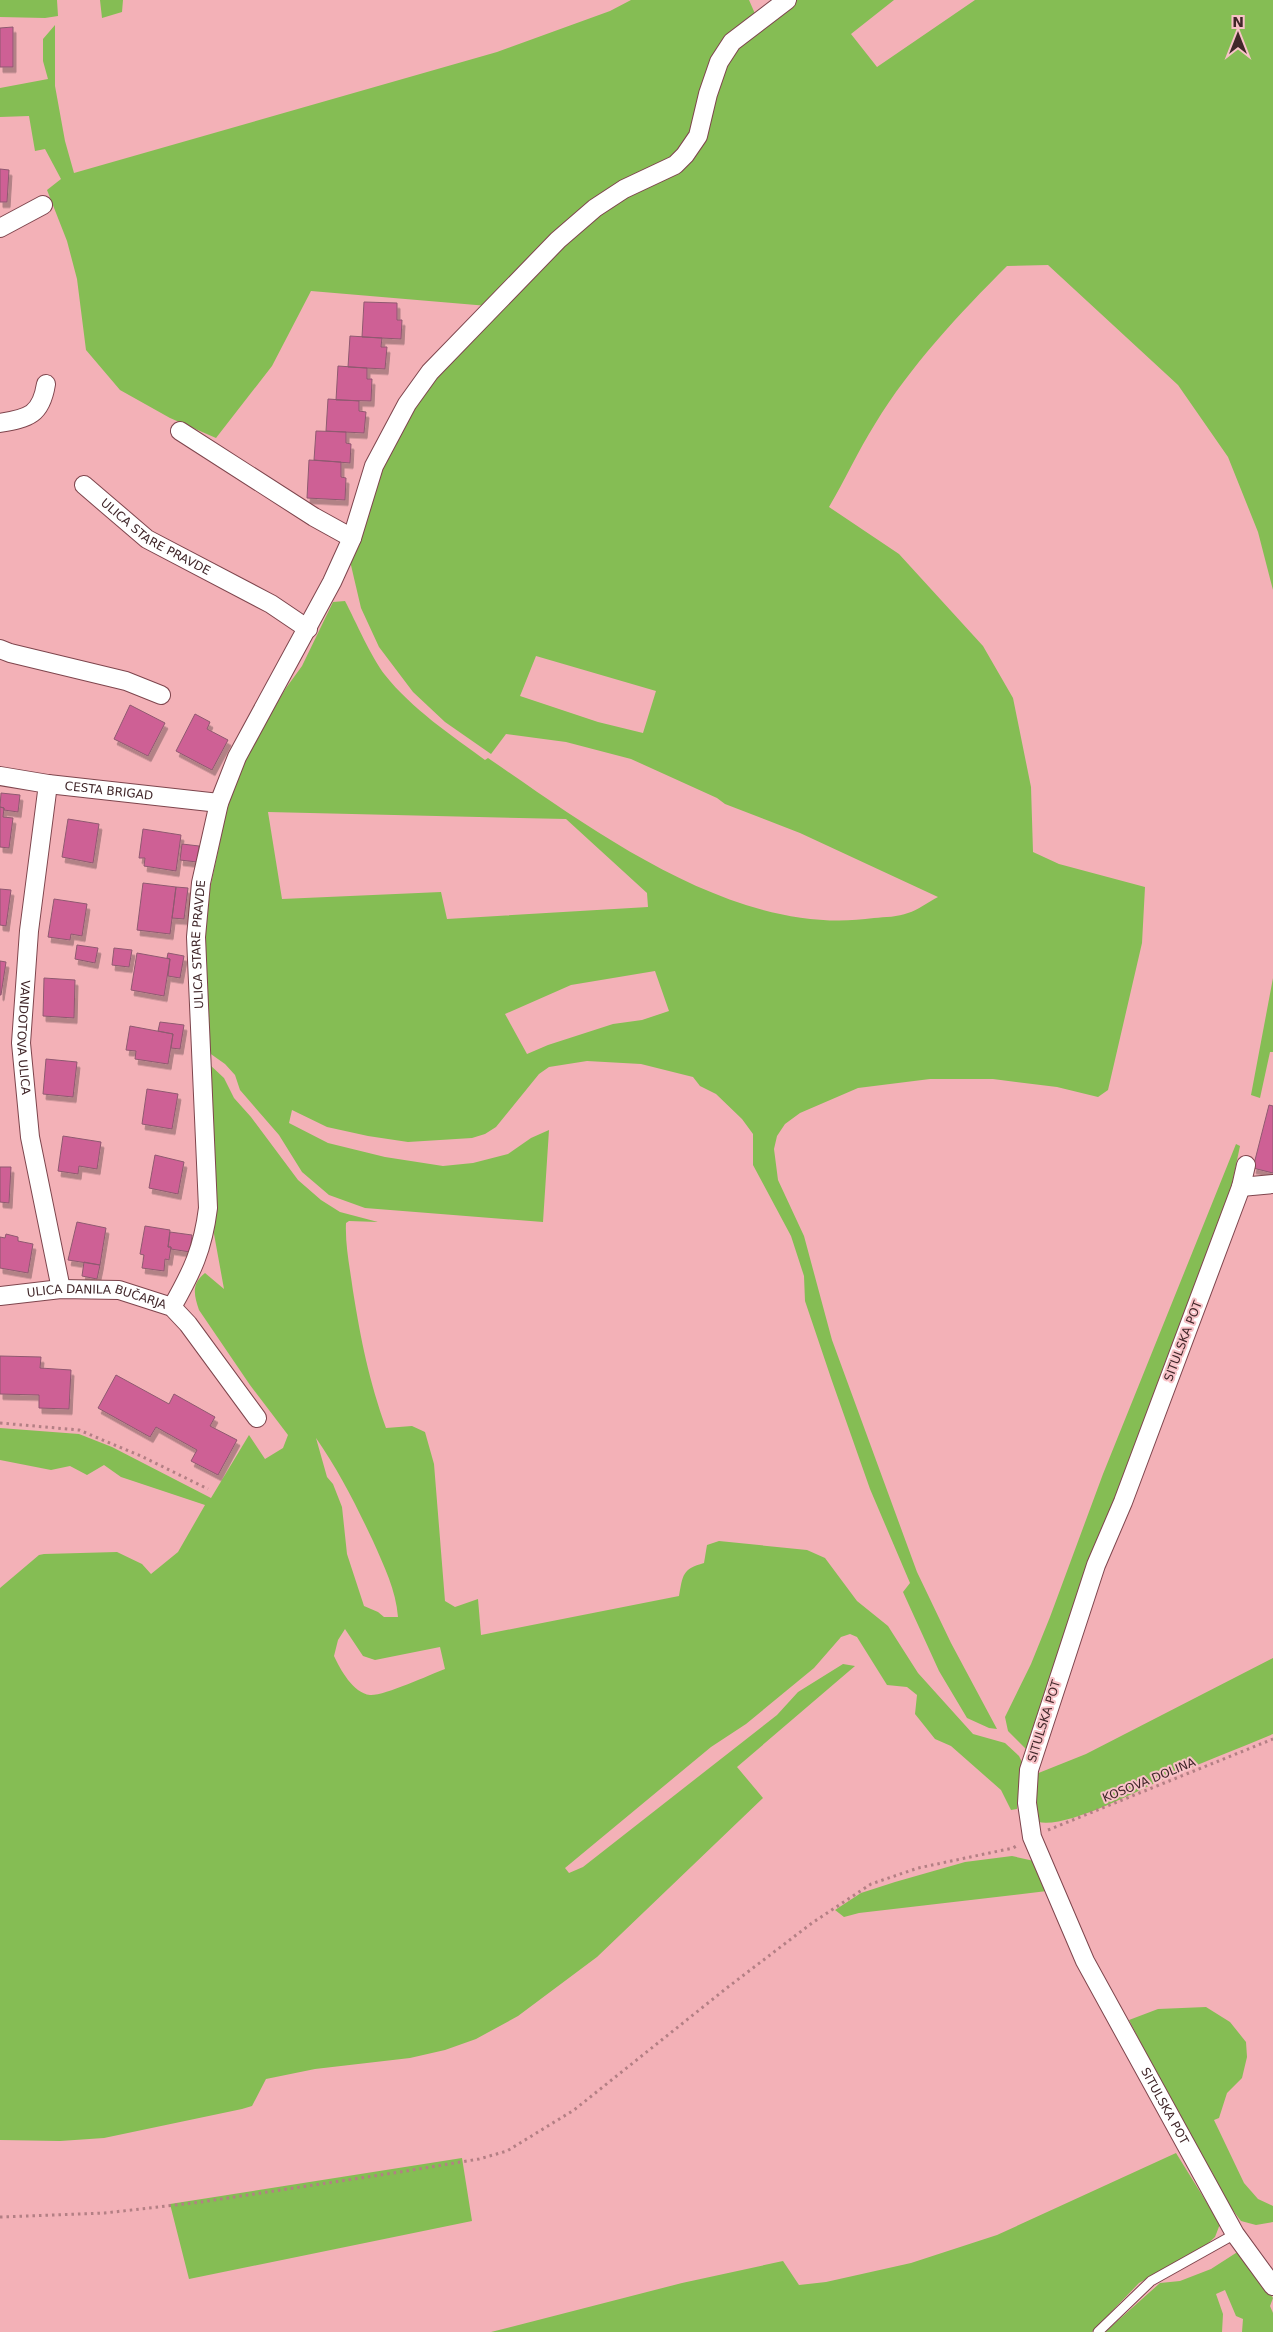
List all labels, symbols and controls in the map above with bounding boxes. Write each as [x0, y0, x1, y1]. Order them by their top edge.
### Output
north arrow [1213, 10, 1263, 60]
text: N [1232, 14, 1244, 30]
street label: ULICA STARE PRAVDE [98, 496, 213, 578]
street label: CESTA BRIGAD [64, 779, 154, 803]
street label: ULICA STARE PRAVDE [189, 880, 208, 1009]
street label: VANDOTOVA ULICA [14, 980, 33, 1096]
street label: ULICA DANILA BUČARJA [26, 1282, 169, 1312]
street label: SITULSKA POT [1161, 1298, 1205, 1383]
street label: SITULSKA POT [1025, 1678, 1063, 1764]
street label: KOSOVA DOLINA [1100, 1755, 1198, 1805]
street label: SITULSKA POT [1138, 2065, 1192, 2147]

